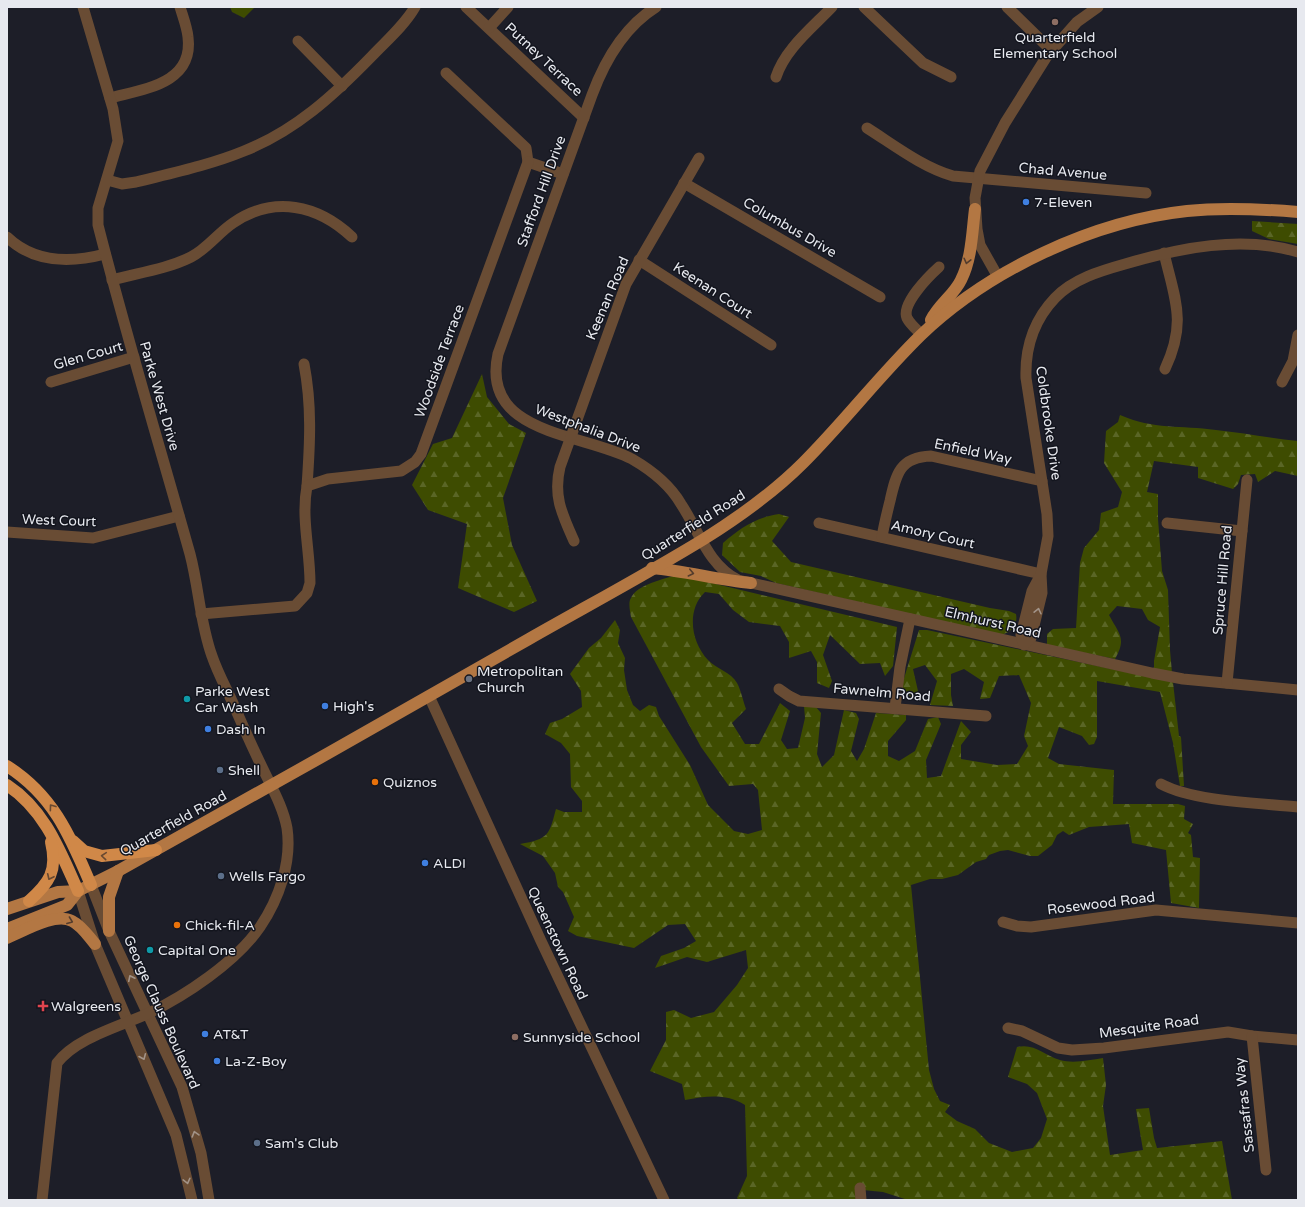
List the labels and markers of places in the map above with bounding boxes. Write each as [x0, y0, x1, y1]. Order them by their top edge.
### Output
marker: Quarterfield Elementary School [1050, 17, 1060, 27]
place label: Quarterfield Elementary School [993, 29, 1117, 62]
place label: 7-Eleven [1034, 194, 1092, 211]
marker: 7-Eleven [1021, 197, 1031, 207]
place label: Metropolitan Church [477, 663, 563, 696]
marker: Metropolitan Church [464, 674, 474, 684]
place label: Parke West Car Wash [195, 683, 270, 716]
marker: Parke West Car Wash [182, 694, 192, 704]
place label: High's [333, 698, 374, 715]
marker: High's [320, 701, 330, 711]
place label: Dash In [216, 721, 266, 738]
marker: Dash In [203, 724, 213, 734]
place label: Shell [228, 762, 260, 779]
marker: Shell [215, 765, 225, 775]
place label: Quiznos [383, 774, 437, 791]
marker: Quiznos [370, 777, 380, 787]
place label: ALDI [433, 855, 466, 872]
marker: ALDI [420, 858, 430, 868]
place label: Wells Fargo [229, 868, 306, 885]
marker: Wells Fargo [216, 871, 226, 881]
place label: Chick-fil-A [185, 917, 255, 934]
marker: Chick-fil-A [172, 920, 182, 930]
place label: Capital One [158, 942, 236, 959]
marker: Capital One [145, 945, 155, 955]
place label: Walgreens [51, 998, 121, 1015]
marker: Walgreens [38, 1001, 48, 1011]
place label: AT&T [213, 1026, 249, 1043]
marker: AT&T [200, 1029, 210, 1039]
place label: Sunnyside School [523, 1029, 640, 1046]
marker: Sunnyside School [510, 1032, 520, 1042]
place label: La-Z-Boy [225, 1053, 287, 1070]
marker: La-Z-Boy [212, 1056, 222, 1066]
place label: Sam's Club [265, 1135, 339, 1152]
marker: Sam's Club [252, 1138, 262, 1148]

